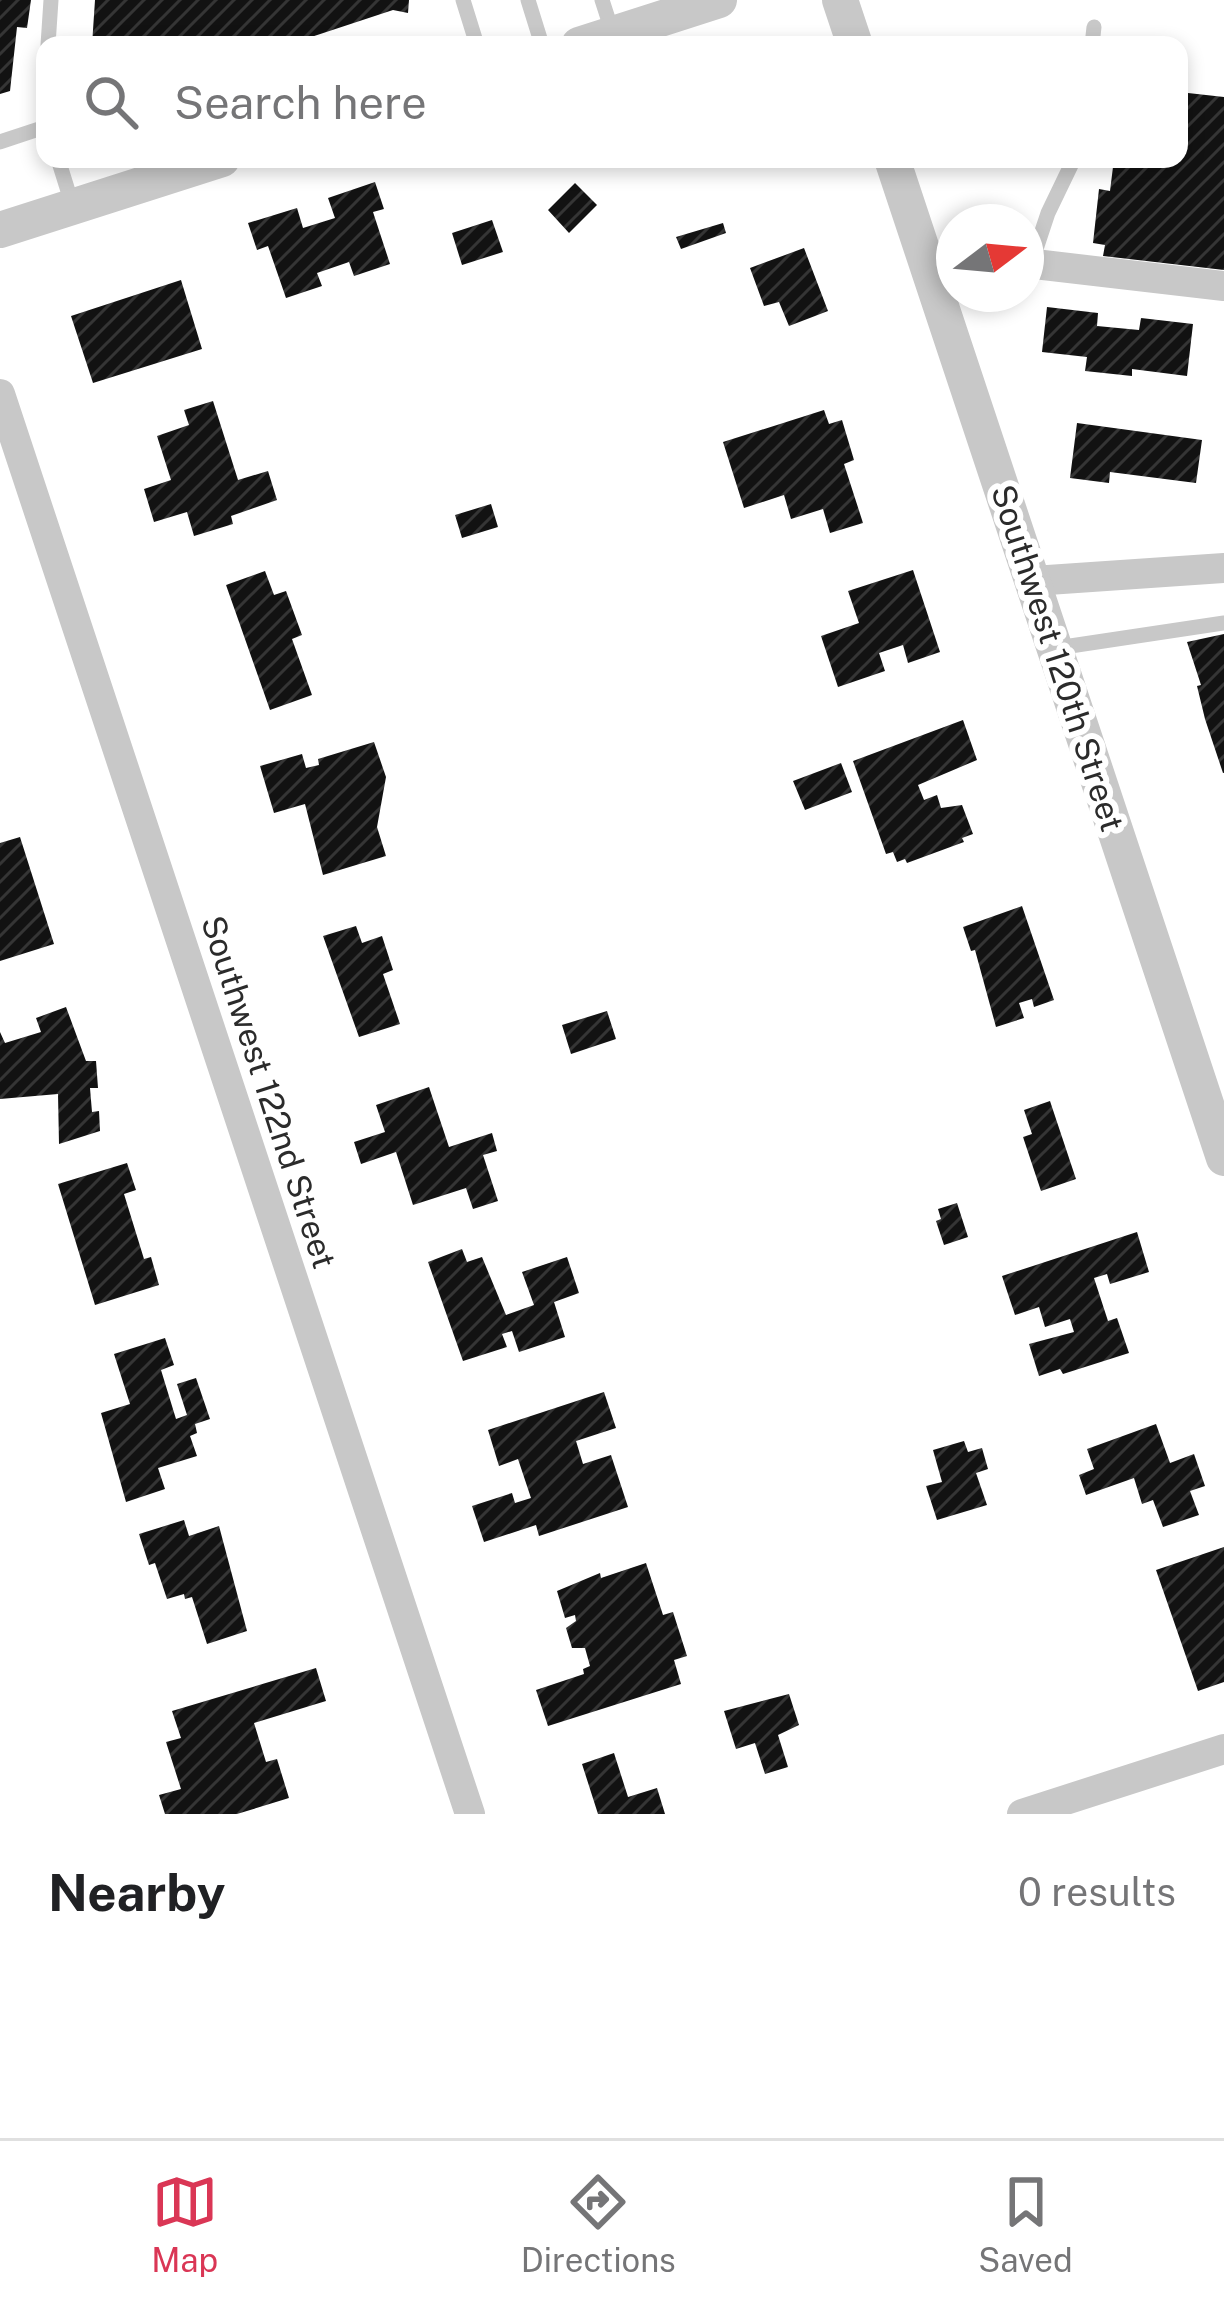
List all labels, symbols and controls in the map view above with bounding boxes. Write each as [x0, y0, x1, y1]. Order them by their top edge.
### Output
search box [36, 36, 1188, 168]
icon: search [78, 69, 144, 135]
text: Search here [174, 76, 427, 129]
north arrow [936, 204, 1044, 312]
street label: Southwest 120th Street [984, 480, 1132, 836]
street label: Southwest 122nd Street [194, 911, 344, 1273]
text: Nearby [48, 1863, 225, 1922]
text: 0 results [1018, 1869, 1176, 1915]
tab: Map [151, 2169, 218, 2279]
tab: Directions [521, 2169, 676, 2279]
tab: Saved [978, 2169, 1073, 2279]

